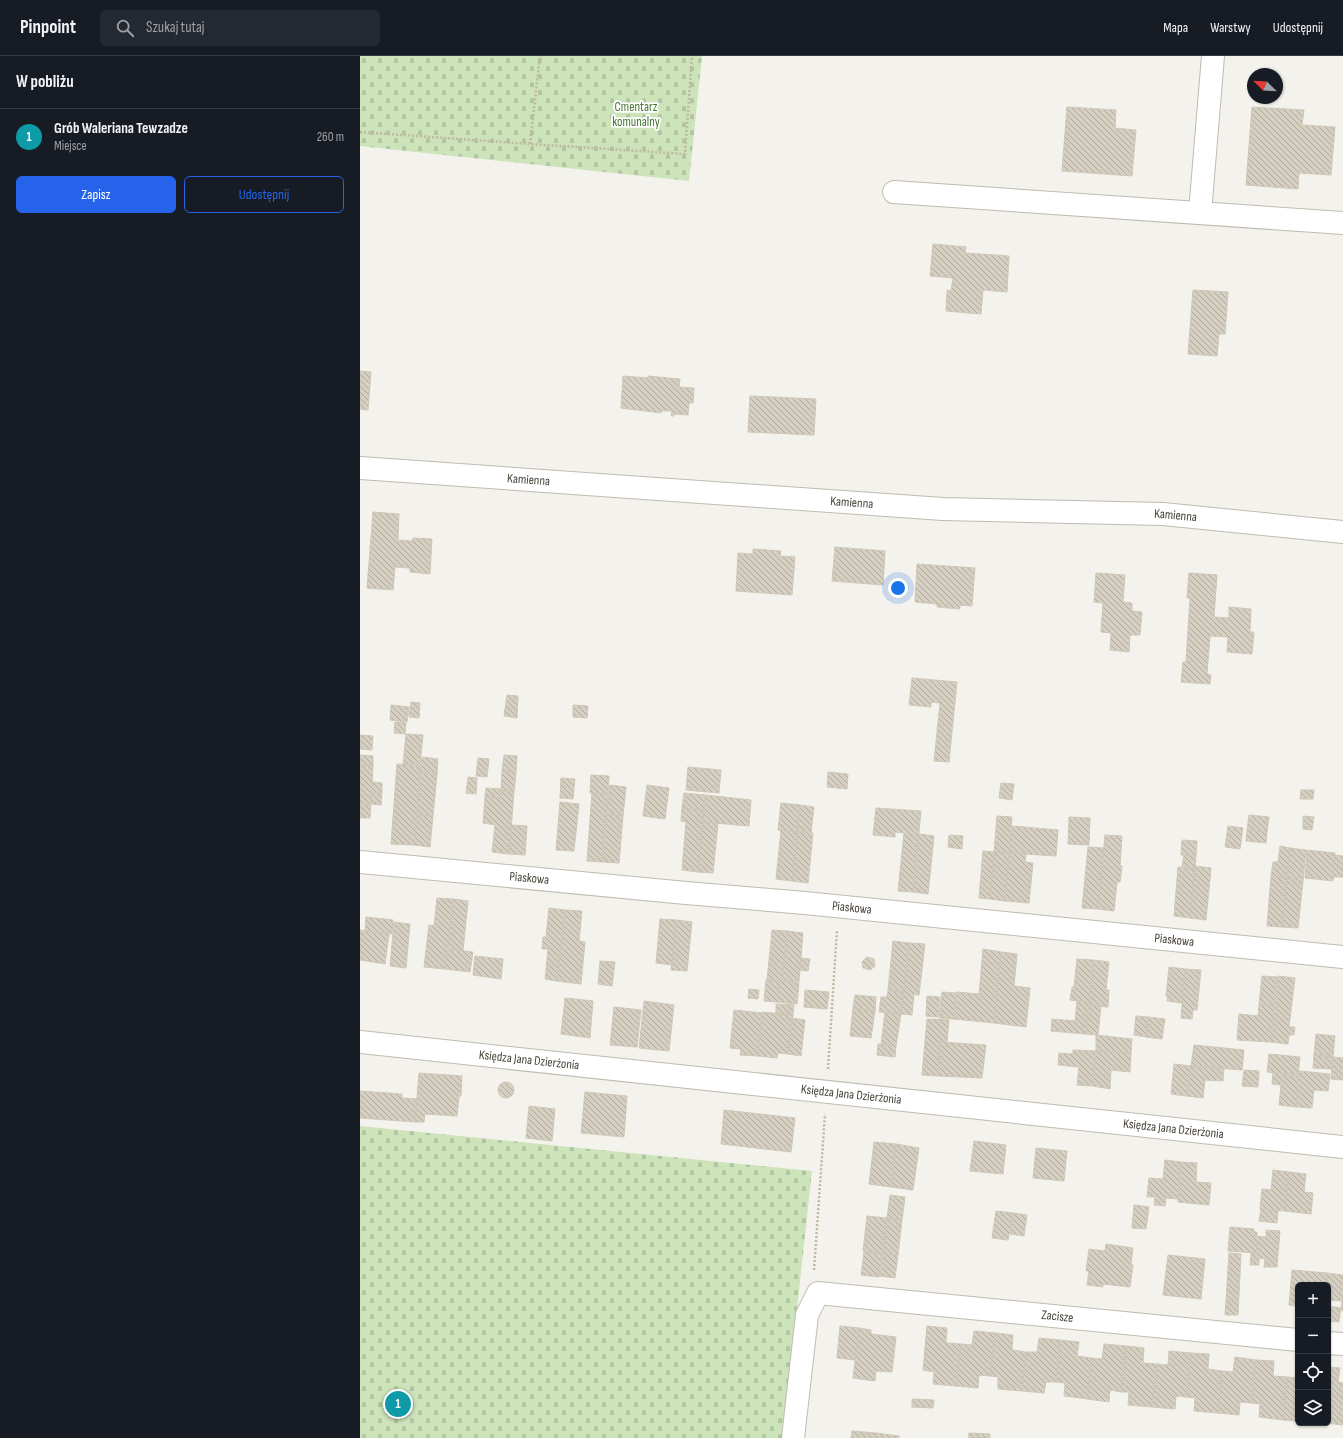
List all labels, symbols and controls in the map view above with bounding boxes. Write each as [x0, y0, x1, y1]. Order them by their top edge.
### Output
search box [100, 10, 380, 46]
text: Pinpoint [20, 16, 76, 39]
icon: search [114, 17, 136, 39]
text: Szukaj tutaj [146, 18, 204, 37]
text: Mapa [1163, 19, 1188, 36]
text: Warstwy [1210, 19, 1251, 36]
text: Udostępnij [1273, 19, 1323, 36]
north arrow [1247, 68, 1283, 104]
text: W pobliżu [16, 72, 74, 92]
park label: Cmentarz komunalny [612, 99, 660, 130]
text: Grób Waleriana Tewzadze [54, 119, 188, 138]
text: 1 [26, 129, 32, 145]
text: 260 m [317, 129, 344, 145]
text: Miejsce [54, 138, 87, 154]
button: Zapisz [16, 176, 176, 213]
button: Udostępnij [184, 176, 344, 213]
street label: Kamienna [507, 470, 551, 489]
street label: Kamienna [830, 493, 874, 512]
street label: Kamienna [1154, 506, 1198, 525]
your location [888, 578, 908, 598]
street label: Piaskowa [509, 868, 550, 888]
street label: Piaskowa [831, 898, 873, 918]
street label: Piaskowa [1154, 930, 1195, 950]
street label: Księdza Jana Dzierżonia [478, 1047, 580, 1073]
street label: Księdza Jana Dzierżonia [800, 1081, 902, 1108]
street label: Księdza Jana Dzierżonia [1122, 1116, 1224, 1142]
map controls [1295, 1282, 1331, 1426]
button: + [1295, 1282, 1331, 1318]
street label: Zacisze [1041, 1307, 1074, 1326]
button: − [1295, 1318, 1331, 1354]
button: locate [1295, 1354, 1331, 1390]
pin: 1 [385, 1389, 411, 1419]
button: layers [1295, 1390, 1331, 1426]

